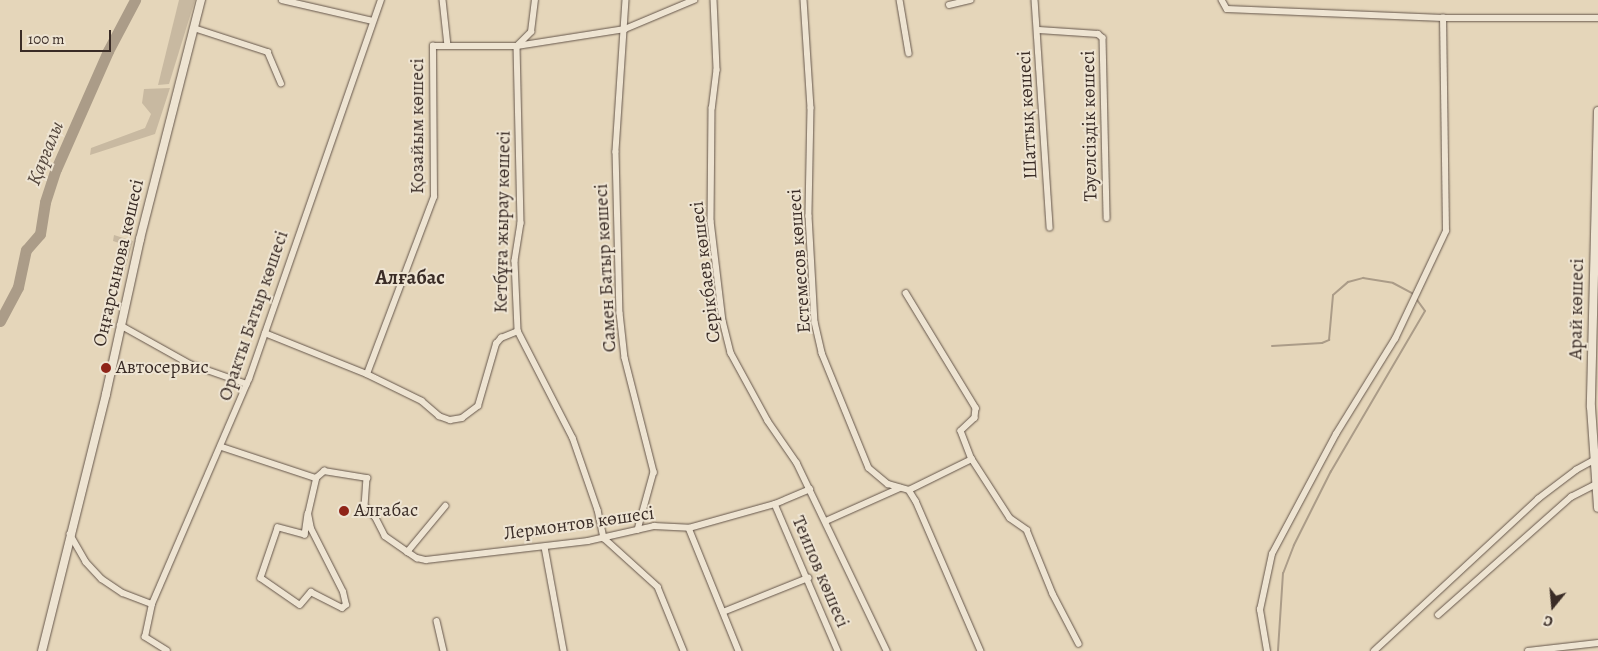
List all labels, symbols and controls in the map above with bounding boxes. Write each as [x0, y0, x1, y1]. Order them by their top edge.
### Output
scale bar [22, 20, 114, 52]
text: 100 m [28, 29, 65, 49]
street label: Шаттық көшесі [1013, 50, 1043, 180]
street label: Тәуелсіздік көшесі [1077, 50, 1103, 202]
street label: Қозайым көшесі [407, 58, 429, 194]
water label: Қарғалы [21, 118, 69, 188]
street label: Кетбұға жырау көшесі [490, 131, 516, 313]
street label: Оңғарсынова көшесі [89, 177, 149, 349]
street label: Самен Батыр көшесі [590, 183, 622, 353]
street label: Естемесов көшесі [784, 188, 816, 334]
street label: Серікбаев көшесі [686, 200, 726, 344]
street label: Оракты Батыр көшесі [214, 228, 294, 404]
street label: Арай көшесі [1565, 258, 1589, 360]
district label: Алғабас [375, 265, 445, 289]
place label: Автосервис [116, 357, 209, 379]
marker: Автосервис [100, 362, 112, 374]
place label: Алгабас [354, 500, 418, 522]
street label: Лермонтов көшесі [502, 502, 656, 546]
marker: Алгабас [338, 505, 350, 517]
street label: Теипов көшесі [786, 513, 854, 631]
north arrow [1528, 581, 1578, 631]
text: С [1542, 610, 1555, 631]

